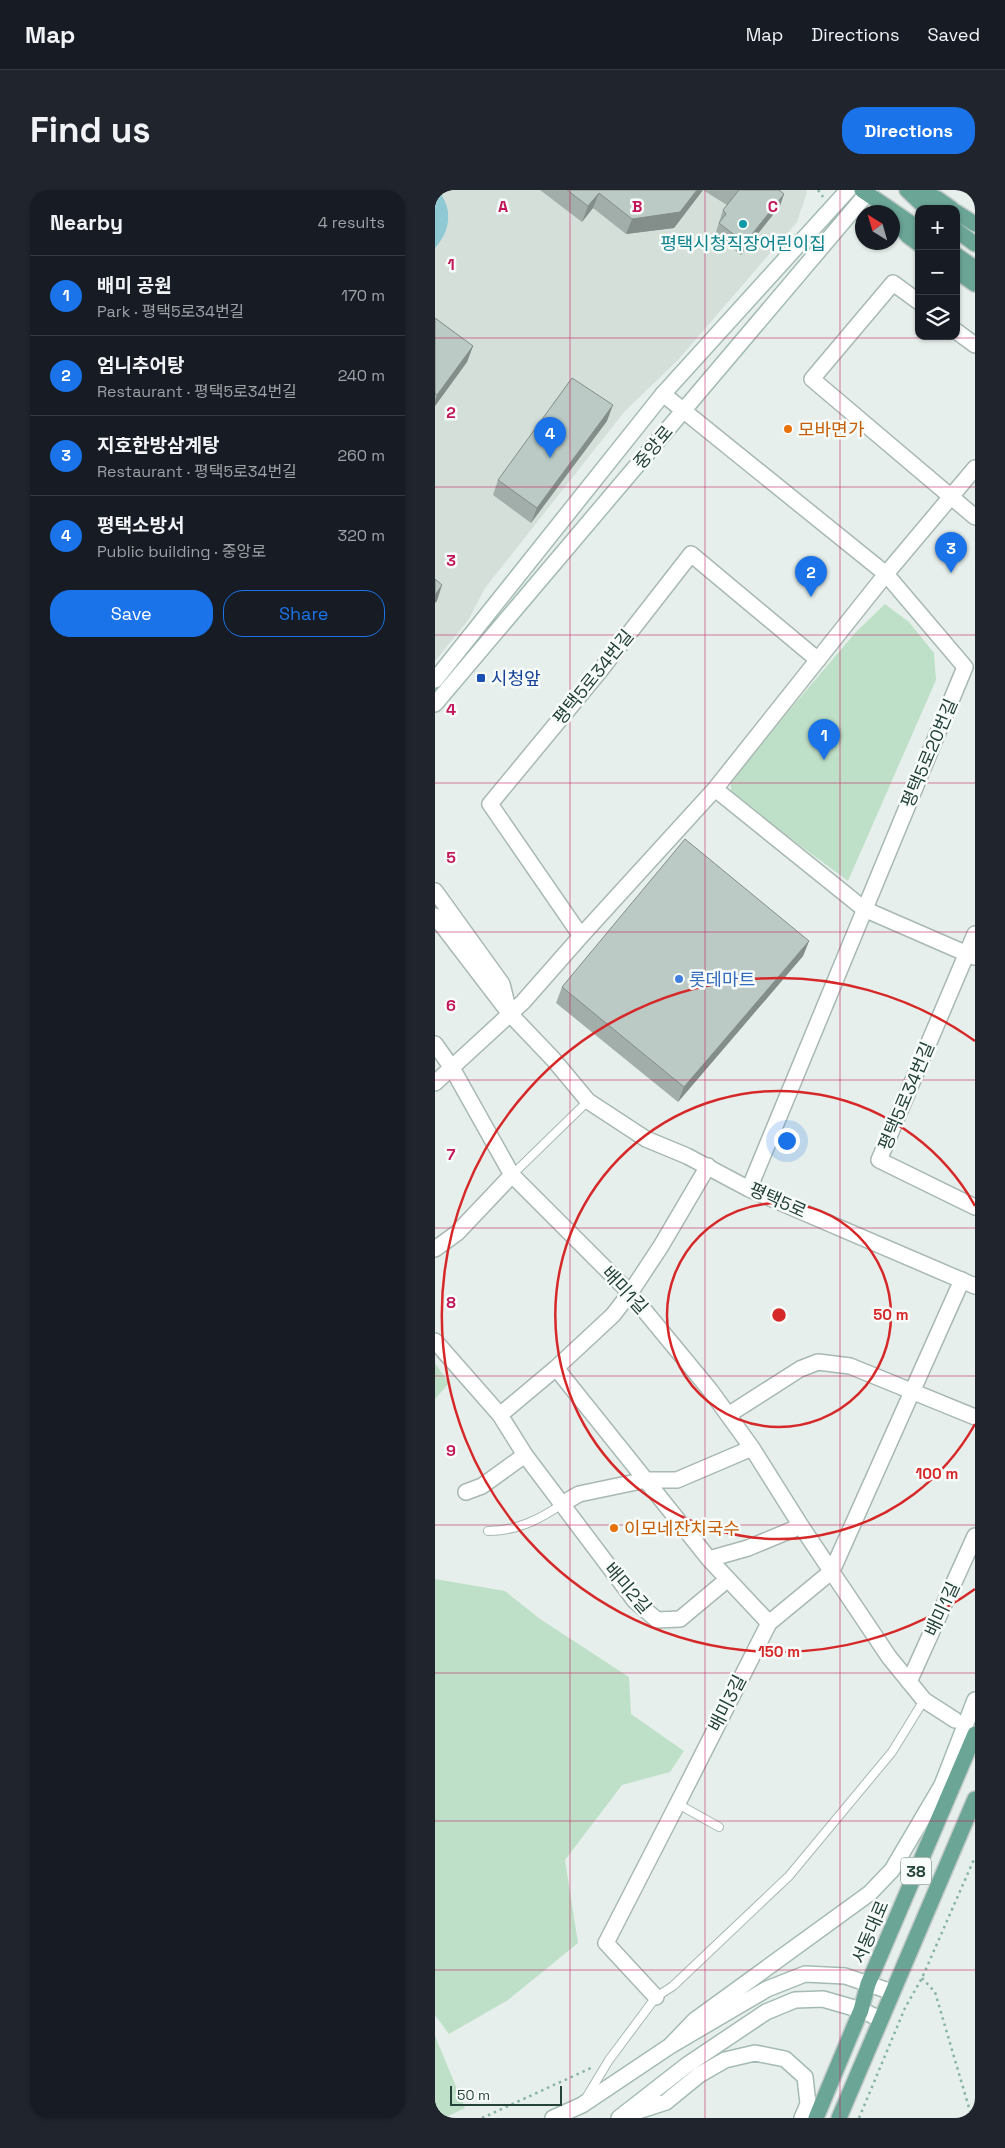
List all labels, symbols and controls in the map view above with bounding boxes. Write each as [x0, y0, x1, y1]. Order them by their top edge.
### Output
text: Map [25, 19, 75, 50]
text: Map [746, 23, 783, 46]
text: Directions [811, 23, 900, 46]
text: Saved [928, 23, 980, 46]
button: Directions [842, 107, 975, 154]
text: Find us [30, 108, 151, 152]
text: A [498, 196, 508, 217]
text: B [632, 196, 642, 217]
text: C [768, 196, 778, 217]
north arrow [855, 205, 900, 250]
map controls [915, 205, 960, 340]
button: + [915, 205, 960, 250]
text: Nearby [50, 209, 123, 236]
text: 4 results [318, 212, 385, 233]
marker: 평택시청직장어린이집 [737, 218, 749, 230]
place label: 평택시청직장어린이집 [660, 232, 826, 255]
button: − [915, 250, 960, 295]
text: 1 [447, 254, 455, 275]
text: 배미 공원 [97, 273, 172, 298]
text: 1 [62, 285, 70, 306]
text: 170 m [341, 285, 385, 306]
button: layers [915, 295, 960, 340]
text: Park · 평택5로34번길 [97, 301, 244, 322]
text: 엄니추어탕 [97, 353, 184, 378]
text: 2 [61, 365, 71, 386]
text: 240 m [338, 365, 385, 386]
text: Restaurant · 평택5로34번길 [97, 381, 297, 402]
text: 2 [446, 402, 456, 423]
pin: 4 [534, 417, 566, 458]
place label: 모바면가 [798, 418, 865, 441]
street label: 중앙로 [628, 421, 678, 473]
marker: 모바면가 [782, 423, 794, 435]
text: 지호한방삼계탕 [97, 433, 219, 458]
text: 3 [61, 445, 71, 466]
text: 260 m [337, 445, 385, 466]
text: Restaurant · 평택5로34번길 [97, 461, 297, 482]
text: 평택소방서 [97, 513, 184, 538]
text: 4 [61, 525, 71, 546]
text: 320 m [338, 525, 385, 546]
pin: 3 [935, 532, 967, 573]
text: Public building · 중앙로 [97, 541, 266, 562]
text: 3 [446, 550, 456, 571]
pin: 2 [795, 556, 827, 597]
button: Save [50, 590, 213, 637]
button: Share [223, 590, 385, 637]
street label: 평택5로34번길 [548, 625, 638, 729]
place label: 시청앞 [491, 667, 541, 690]
marker: 시청앞 [475, 672, 487, 684]
street label: 평택5로20번길 [896, 695, 962, 811]
text: 4 [446, 699, 456, 720]
pin: 1 [808, 719, 840, 760]
text: 5 [446, 847, 456, 868]
place label: 롯데마트 [689, 968, 755, 991]
marker: 롯데마트 [673, 973, 685, 985]
text: 6 [446, 995, 456, 1016]
street label: 평택5로34번길 [873, 1038, 939, 1154]
your location [774, 1128, 800, 1154]
text: 7 [447, 1144, 456, 1165]
street label: 평택5로 [746, 1177, 810, 1223]
street label: 배미1길 [597, 1261, 653, 1319]
text: 8 [446, 1292, 456, 1313]
text: 50 m [873, 1305, 909, 1324]
centre of rings [770, 1306, 788, 1324]
text: 9 [446, 1440, 456, 1461]
text: 100 m [916, 1464, 958, 1483]
place label: 이모네잔치국수 [624, 1517, 740, 1540]
marker: 이모네잔치국수 [608, 1522, 620, 1534]
street label: 배미2길 [599, 1558, 657, 1618]
street label: 배미1길 [919, 1578, 965, 1640]
text: 150 m [758, 1642, 800, 1661]
street label: 배미3길 [703, 1671, 751, 1735]
road number: 38 [901, 1858, 931, 1884]
street label: 서동대로 [846, 1897, 894, 1967]
scale bar [450, 2083, 563, 2106]
text: 50 m [457, 2086, 490, 2104]

